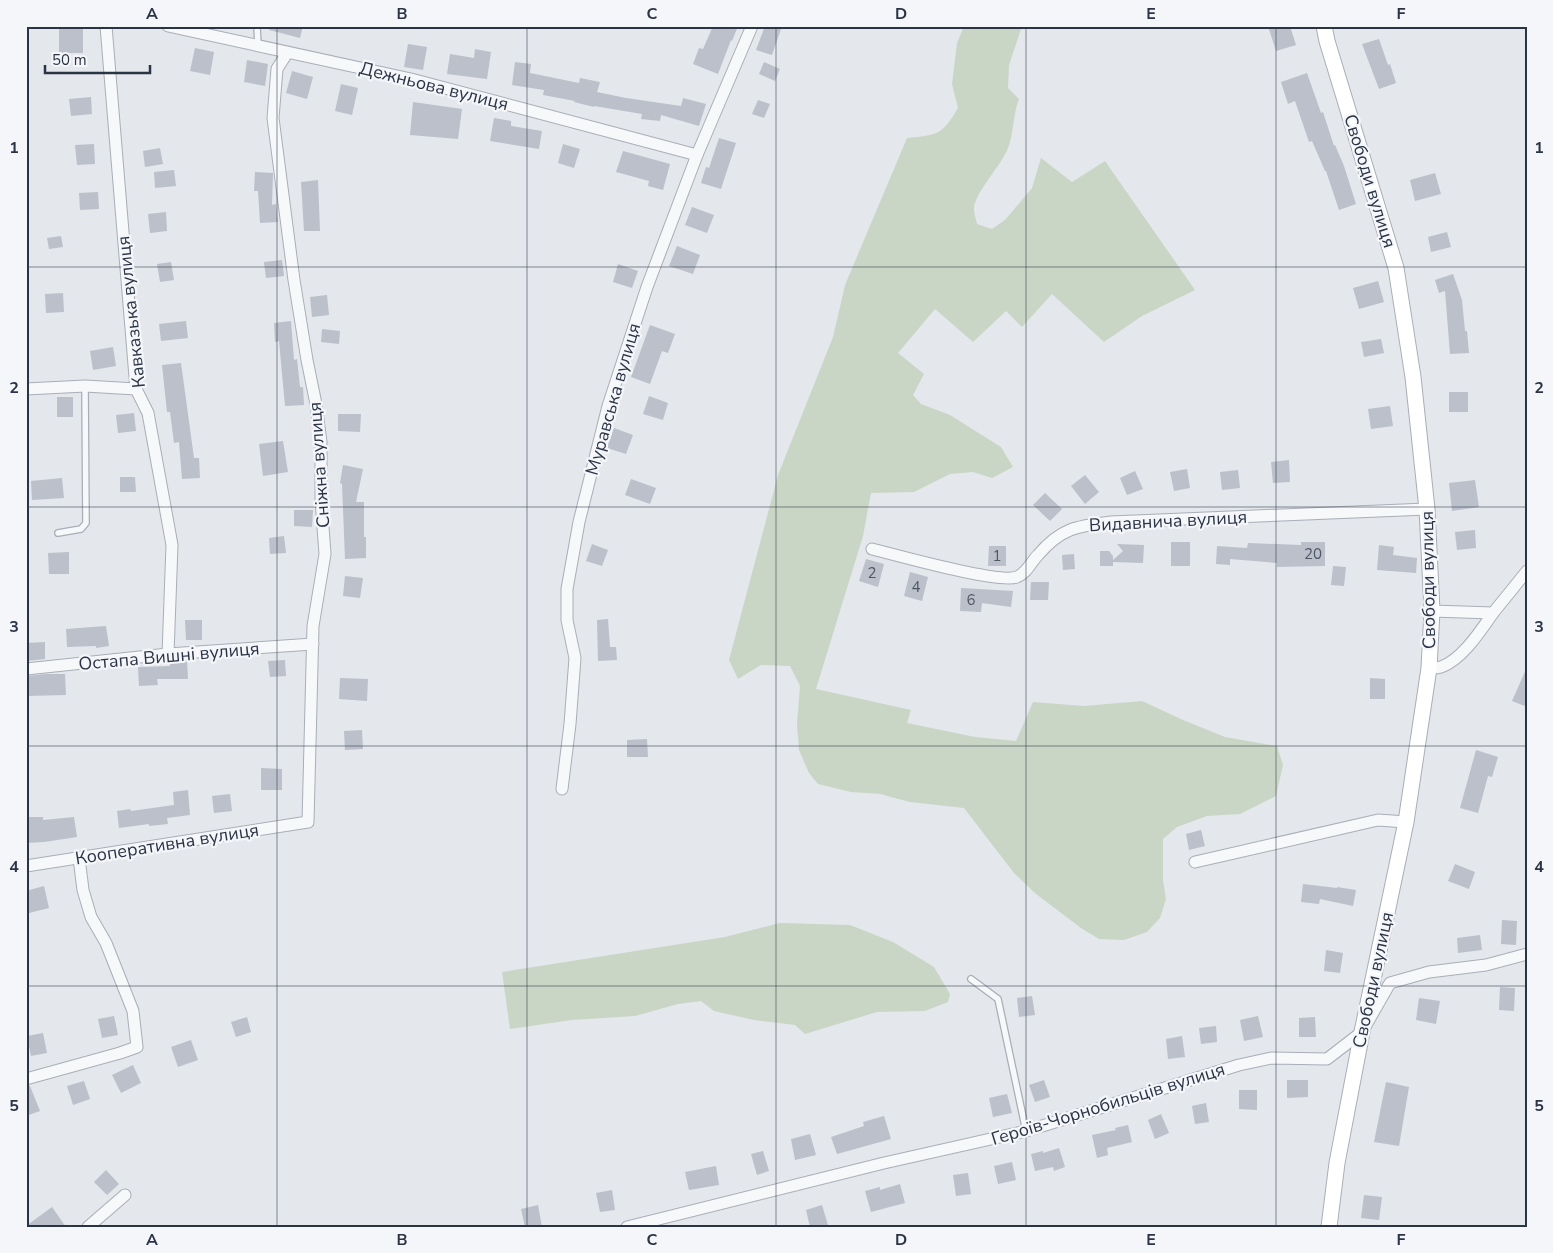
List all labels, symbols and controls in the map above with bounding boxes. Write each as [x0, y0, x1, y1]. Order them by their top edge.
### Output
text: A [146, 3, 158, 25]
text: B [396, 3, 408, 25]
text: C [647, 3, 658, 25]
text: D [895, 3, 907, 25]
text: E [1146, 3, 1156, 25]
text: F [1397, 3, 1406, 25]
scale bar [45, 42, 150, 74]
text: 50 m [52, 50, 87, 70]
street label: Дежньова вулиця [357, 56, 511, 116]
street label: Свободи вулиця [1338, 111, 1402, 251]
text: 1 [9, 137, 19, 159]
text: 1 [1534, 137, 1544, 159]
street label: Кавказька вулиця [111, 235, 151, 389]
street label: Муравська вулиця [580, 320, 646, 478]
text: 2 [9, 377, 19, 399]
text: 2 [1534, 377, 1544, 399]
street label: Сніжна вулиця [303, 401, 335, 529]
street label: Видавнича вулиця [1088, 505, 1248, 537]
street label: Свободи вулиця [1415, 511, 1441, 649]
house number: 20 [1304, 544, 1322, 564]
house number: 1 [992, 546, 1002, 566]
house number: 2 [867, 563, 877, 583]
house number: 4 [911, 577, 921, 597]
house number: 6 [966, 590, 976, 610]
text: 3 [9, 616, 19, 638]
text: 3 [1534, 616, 1544, 638]
street label: Остапа Вишні вулиця [78, 636, 260, 676]
street label: Кооперативна вулиця [73, 818, 261, 870]
text: 4 [9, 856, 19, 878]
text: 4 [1534, 856, 1544, 878]
street label: Свободи вулиця [1347, 910, 1399, 1050]
street label: Героїв-Чорнобильців вулиця [988, 1057, 1228, 1151]
text: 5 [9, 1095, 19, 1117]
text: 5 [1534, 1095, 1544, 1117]
text: A [146, 1229, 158, 1251]
text: B [396, 1229, 408, 1251]
text: C [647, 1229, 658, 1251]
text: D [895, 1229, 907, 1251]
text: E [1146, 1229, 1156, 1251]
text: F [1397, 1229, 1406, 1251]

